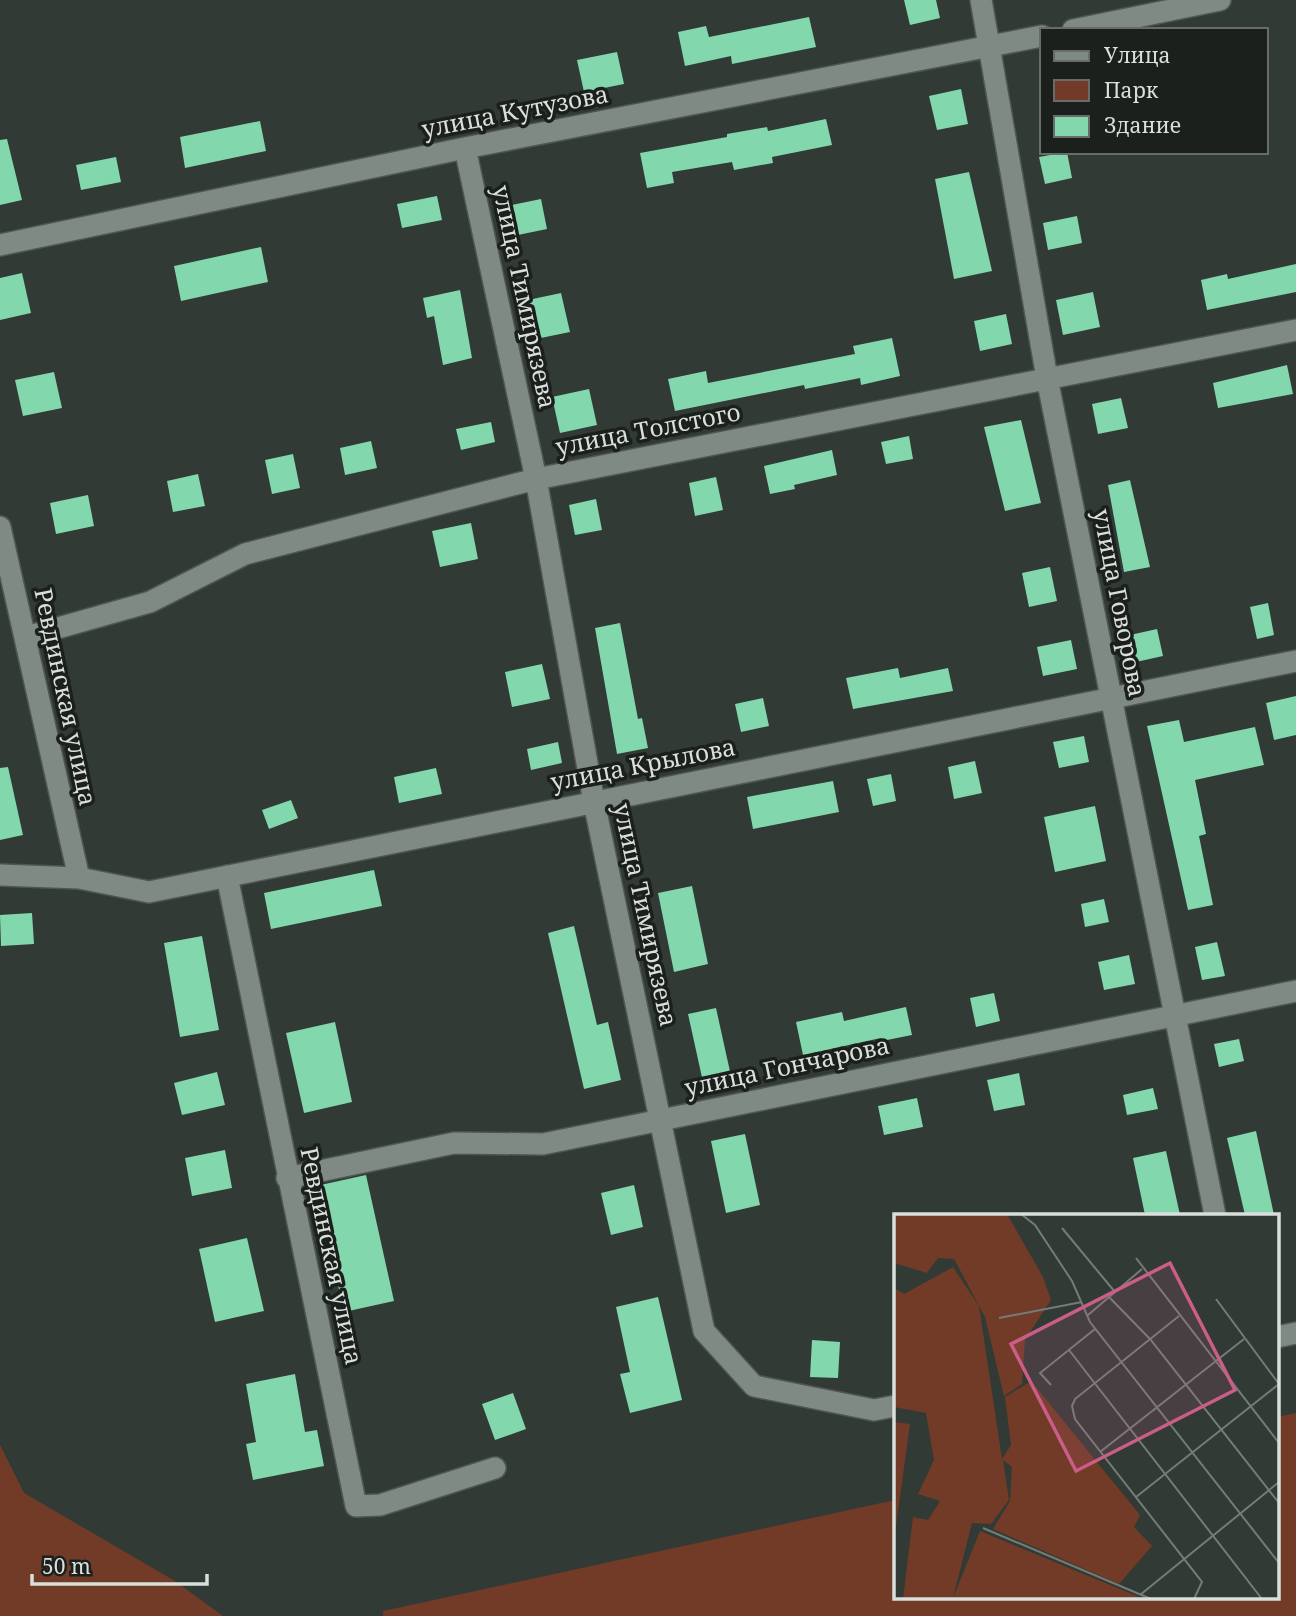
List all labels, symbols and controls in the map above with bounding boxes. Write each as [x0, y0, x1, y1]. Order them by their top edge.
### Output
legend [1040, 28, 1268, 154]
text: Улица [1104, 41, 1171, 69]
street label: улица Кутузова [419, 76, 611, 145]
text: Парк [1104, 76, 1159, 104]
text: Здание [1104, 111, 1181, 139]
street label: улица Тимирязева [486, 182, 565, 411]
street label: улица Толстого [553, 394, 743, 463]
street label: улица Говорова [1086, 506, 1155, 700]
street label: Ревдинская улица [27, 585, 106, 808]
street label: улица Крылова [547, 729, 738, 798]
street label: улица Тимирязева [607, 800, 686, 1029]
street label: улица Гончарова [681, 1028, 892, 1103]
street label: Ревдинская улица [293, 1144, 372, 1367]
inset map [894, 1214, 1278, 1598]
scale bar [32, 1542, 206, 1586]
text: 50 m [42, 1552, 91, 1580]

